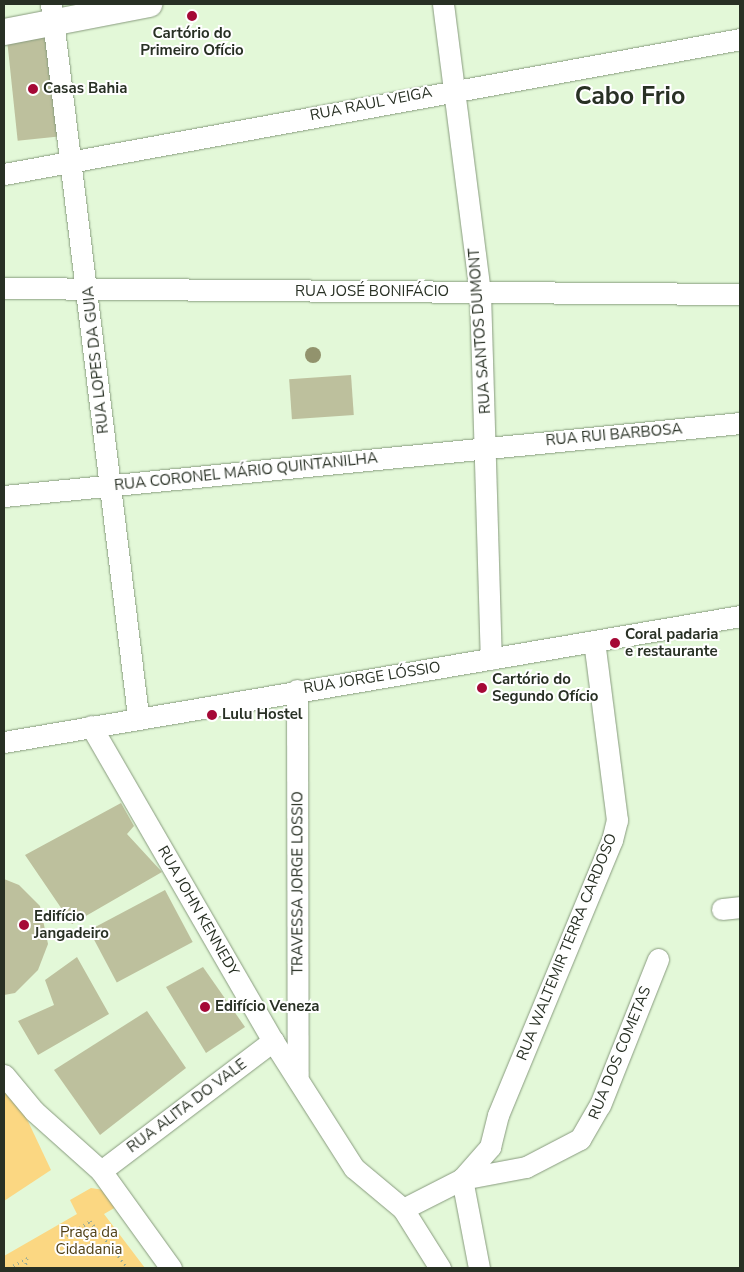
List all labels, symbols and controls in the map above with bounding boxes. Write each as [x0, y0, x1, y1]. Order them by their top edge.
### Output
marker: Cartório do Primeiro Ofício [186, 10, 198, 22]
place label: Cartório do Primeiro Ofício [140, 24, 244, 59]
place label: Casas Bahia [43, 80, 127, 98]
district label: Cabo Frio [575, 81, 685, 111]
marker: Casas Bahia [27, 83, 39, 95]
street label: RUA RAUL VEIGA [308, 83, 434, 125]
street label: RUA SANTOS DUMONT [465, 247, 495, 415]
street label: RUA JOSÉ BONIFÁCIO [295, 283, 449, 301]
street label: RUA LOPES DA GUIA [79, 285, 113, 435]
street label: RUA RUI BARBOSA [545, 420, 683, 450]
street label: RUA CORONEL MÁRIO QUINTANILHA [113, 449, 379, 495]
place label: Coral padaria e restaurante [625, 625, 718, 660]
marker: Coral padaria e restaurante [609, 637, 621, 649]
street label: RUA JORGE LÓSSIO [302, 658, 442, 698]
place label: Cartório do Segundo Ofício [492, 670, 598, 705]
marker: Cartório do Segundo Ofício [476, 682, 488, 694]
place label: Lulu Hostel [222, 706, 303, 724]
marker: Lulu Hostel [206, 709, 218, 721]
street label: TRAVESSA JORGE LOSSIO [289, 791, 307, 975]
street label: RUA WALTEMIR TERRA CARDOSO [513, 831, 621, 1063]
street label: RUA JOHN KENNEDY [153, 843, 243, 979]
place label: Edifício Jangadeiro [34, 907, 109, 942]
marker: Edifício Jangadeiro [18, 919, 30, 931]
street label: RUA DOS COMETAS [585, 984, 655, 1122]
place label: Edifício Veneza [215, 998, 320, 1016]
marker: Edifício Veneza [199, 1001, 211, 1013]
street label: RUA ALITA DO VALE [124, 1055, 250, 1157]
park label: Praça da Cidadania [56, 1223, 122, 1258]

